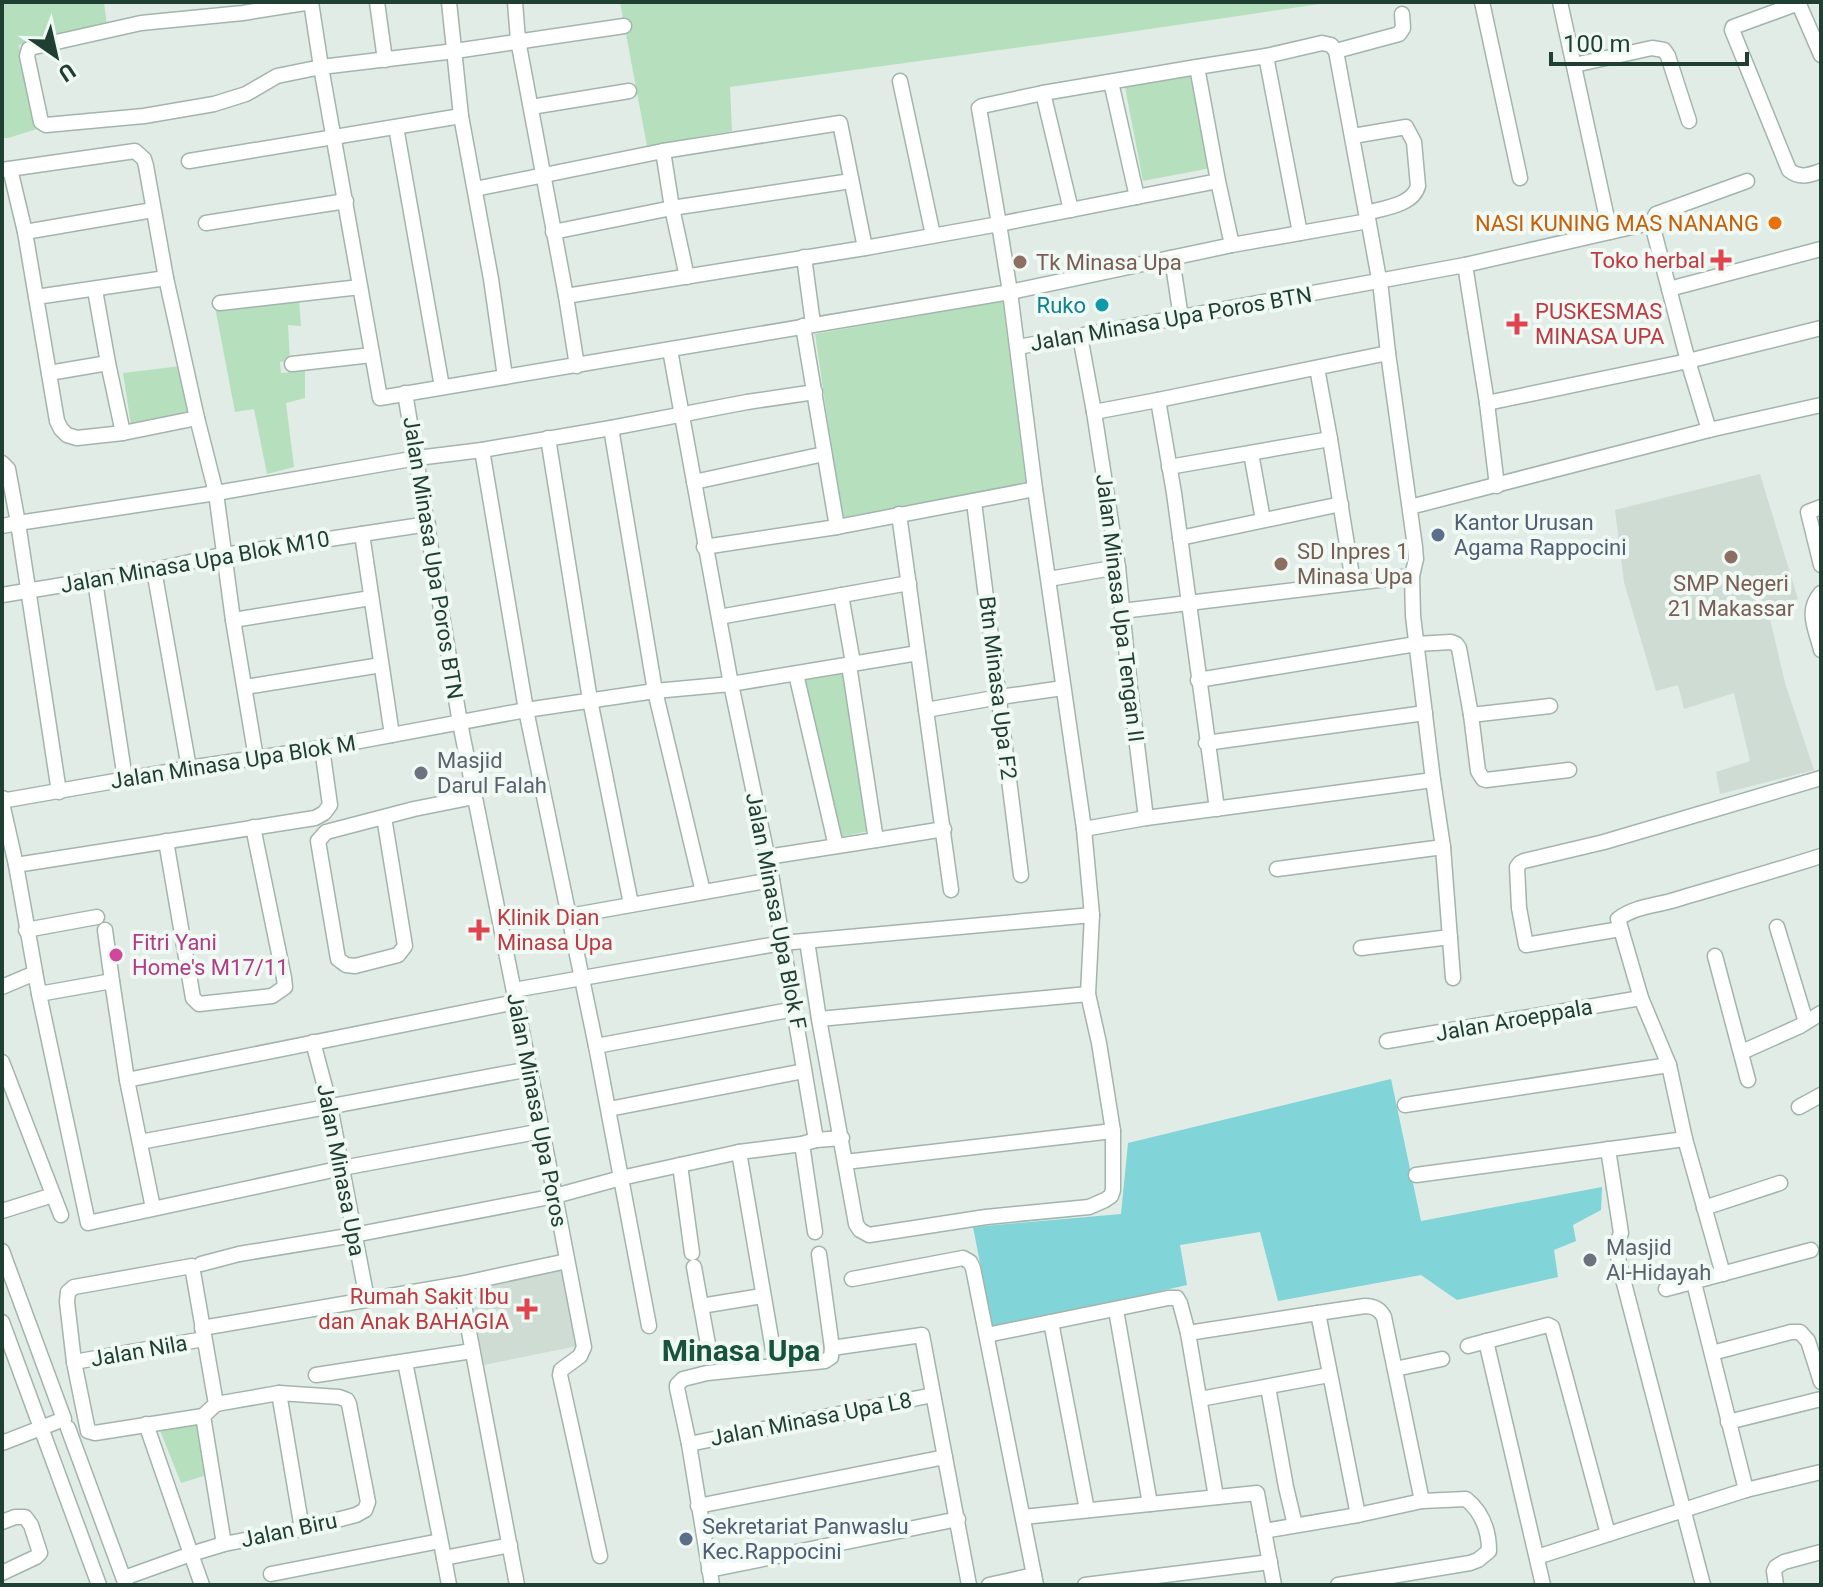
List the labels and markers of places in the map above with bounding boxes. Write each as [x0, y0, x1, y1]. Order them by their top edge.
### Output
place label: NASI KUNING MAS NANANG [1475, 211, 1759, 236]
marker: NASI KUNING MAS NANANG [1766, 214, 1784, 232]
place label: Toko herbal [1590, 248, 1705, 273]
place label: Tk Minasa Upa [1036, 250, 1182, 275]
marker: Toko herbal [1712, 251, 1730, 269]
marker: Tk Minasa Upa [1011, 253, 1029, 271]
place label: Ruko [1037, 293, 1086, 318]
marker: Ruko [1093, 296, 1111, 314]
place label: PUSKESMAS MINASA UPA [1535, 299, 1665, 349]
marker: PUSKESMAS MINASA UPA [1506, 313, 1528, 335]
place label: Kantor Urusan Agama Rappocini [1454, 510, 1627, 560]
marker: Kantor Urusan Agama Rappocini [1429, 526, 1447, 544]
place label: SD Inpres 1 Minasa Upa [1297, 539, 1413, 589]
marker: SMP Negeri 21 Makassar [1722, 548, 1740, 566]
marker: SD Inpres 1 Minasa Upa [1272, 555, 1290, 573]
place label: SMP Negeri 21 Makassar [1668, 571, 1795, 621]
place label: Masjid Darul Falah [437, 748, 547, 798]
marker: Masjid Darul Falah [412, 764, 430, 782]
place label: Klinik Dian Minasa Upa [497, 905, 613, 955]
marker: Klinik Dian Minasa Upa [468, 919, 490, 941]
place label: Fitri Yani Home's M17/11 [132, 930, 289, 980]
marker: Fitri Yani Home's M17/11 [107, 946, 125, 964]
place label: Masjid Al-Hidayah [1606, 1235, 1711, 1285]
marker: Masjid Al-Hidayah [1581, 1251, 1599, 1269]
place label: Rumah Sakit Ibu dan Anak BAHAGIA [318, 1284, 510, 1334]
marker: Rumah Sakit Ibu dan Anak BAHAGIA [516, 1298, 538, 1320]
place label: Sekretariat Panwaslu Kec.Rappocini [702, 1514, 909, 1564]
marker: Sekretariat Panwaslu Kec.Rappocini [677, 1530, 695, 1548]

